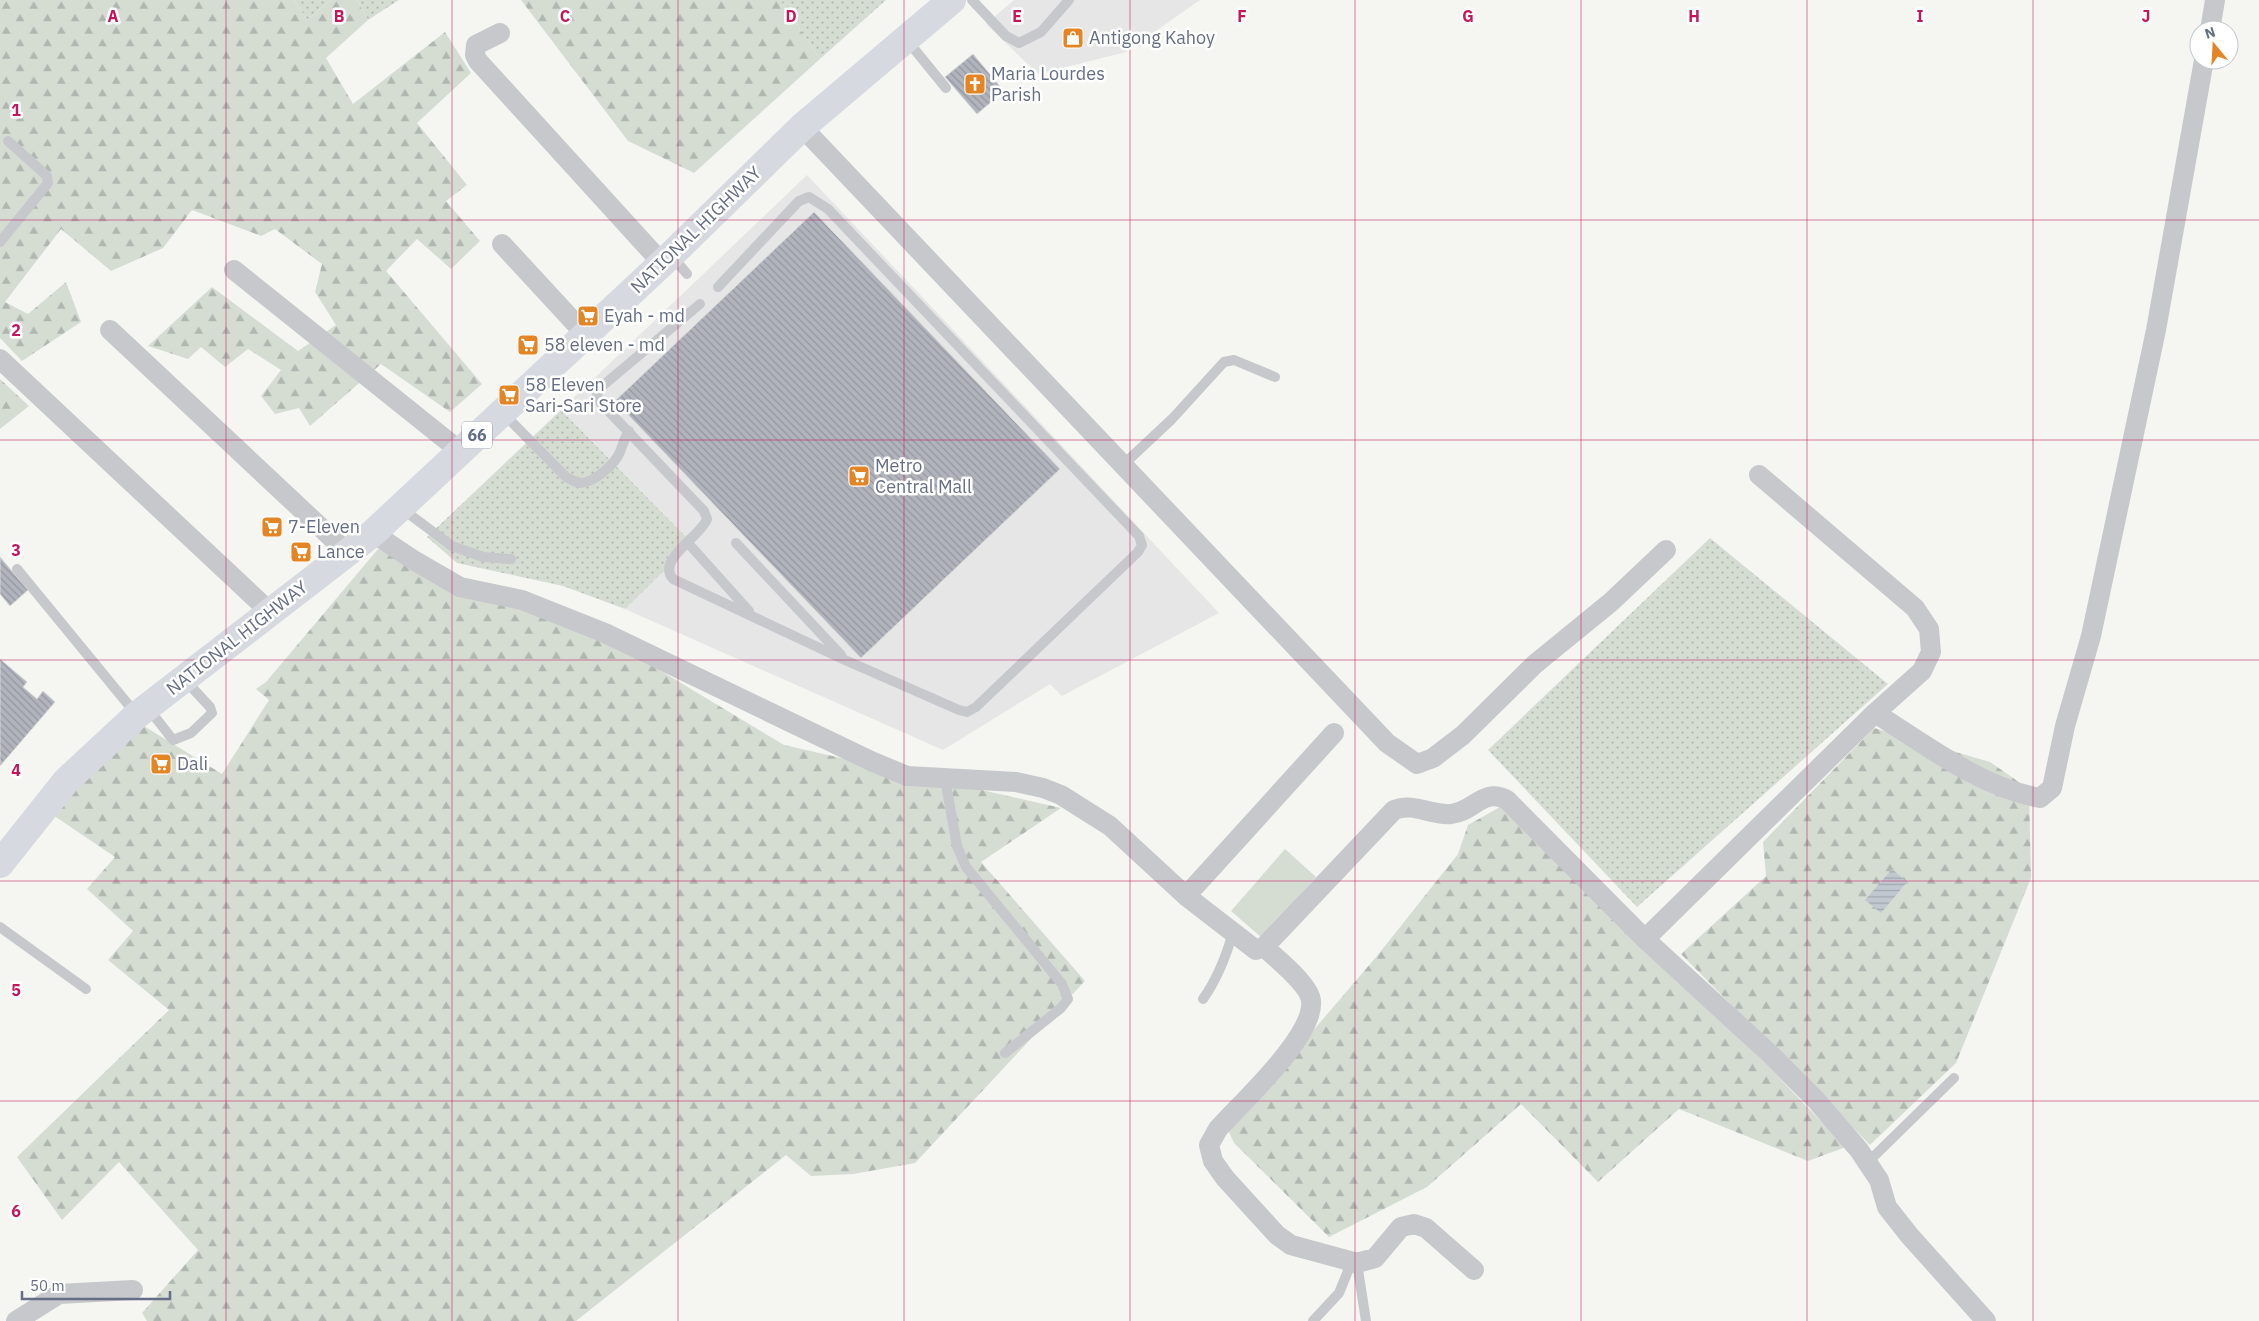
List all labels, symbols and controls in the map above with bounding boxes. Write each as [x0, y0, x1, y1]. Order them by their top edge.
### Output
text: A [108, 6, 119, 26]
text: B [334, 6, 345, 26]
text: C [560, 6, 570, 26]
text: D [785, 6, 797, 26]
text: E [1012, 6, 1022, 26]
text: F [1237, 6, 1247, 26]
text: G [1462, 6, 1474, 26]
text: H [1688, 6, 1700, 26]
text: I [1917, 6, 1924, 26]
text: J [2142, 6, 2150, 26]
north arrow [2189, 20, 2239, 70]
text: N [2202, 23, 2218, 43]
shop icon: Antigong Kahoy [1061, 26, 1085, 50]
place label: Antigong Kahoy [1089, 26, 1215, 49]
place label: Maria Lourdes Parish [991, 62, 1105, 106]
church icon: Maria Lourdes Parish [963, 72, 987, 96]
text: 1 [11, 100, 21, 120]
street label: NATIONAL HIGHWAY [625, 161, 766, 298]
supermarket icon: Eyah - md [576, 304, 600, 328]
place label: Eyah - md [604, 304, 685, 327]
text: 2 [11, 320, 21, 340]
supermarket icon: 58 eleven - md [516, 333, 540, 357]
place label: 58 eleven - md [544, 333, 665, 356]
place label: 58 Eleven Sari-Sari Store [525, 373, 642, 417]
supermarket icon: 58 Eleven Sari-Sari Store [497, 383, 521, 407]
road number: 66 [462, 422, 492, 448]
place label: Metro Central Mall [875, 454, 972, 498]
supermarket icon: Metro Central Mall [847, 464, 871, 488]
supermarket icon: 7-Eleven [260, 515, 284, 539]
place label: 7-Eleven [288, 515, 360, 538]
text: 3 [11, 540, 21, 560]
supermarket icon: Lance [289, 540, 313, 564]
place label: Lance [317, 540, 365, 563]
street label: NATIONAL HIGHWAY [161, 575, 312, 700]
supermarket icon: Dali [149, 752, 173, 776]
place label: Dali [177, 752, 208, 775]
text: 4 [11, 760, 21, 780]
text: 5 [11, 980, 21, 1000]
text: 6 [11, 1201, 21, 1221]
scale bar [22, 1268, 170, 1300]
text: 50 m [30, 1276, 65, 1295]

